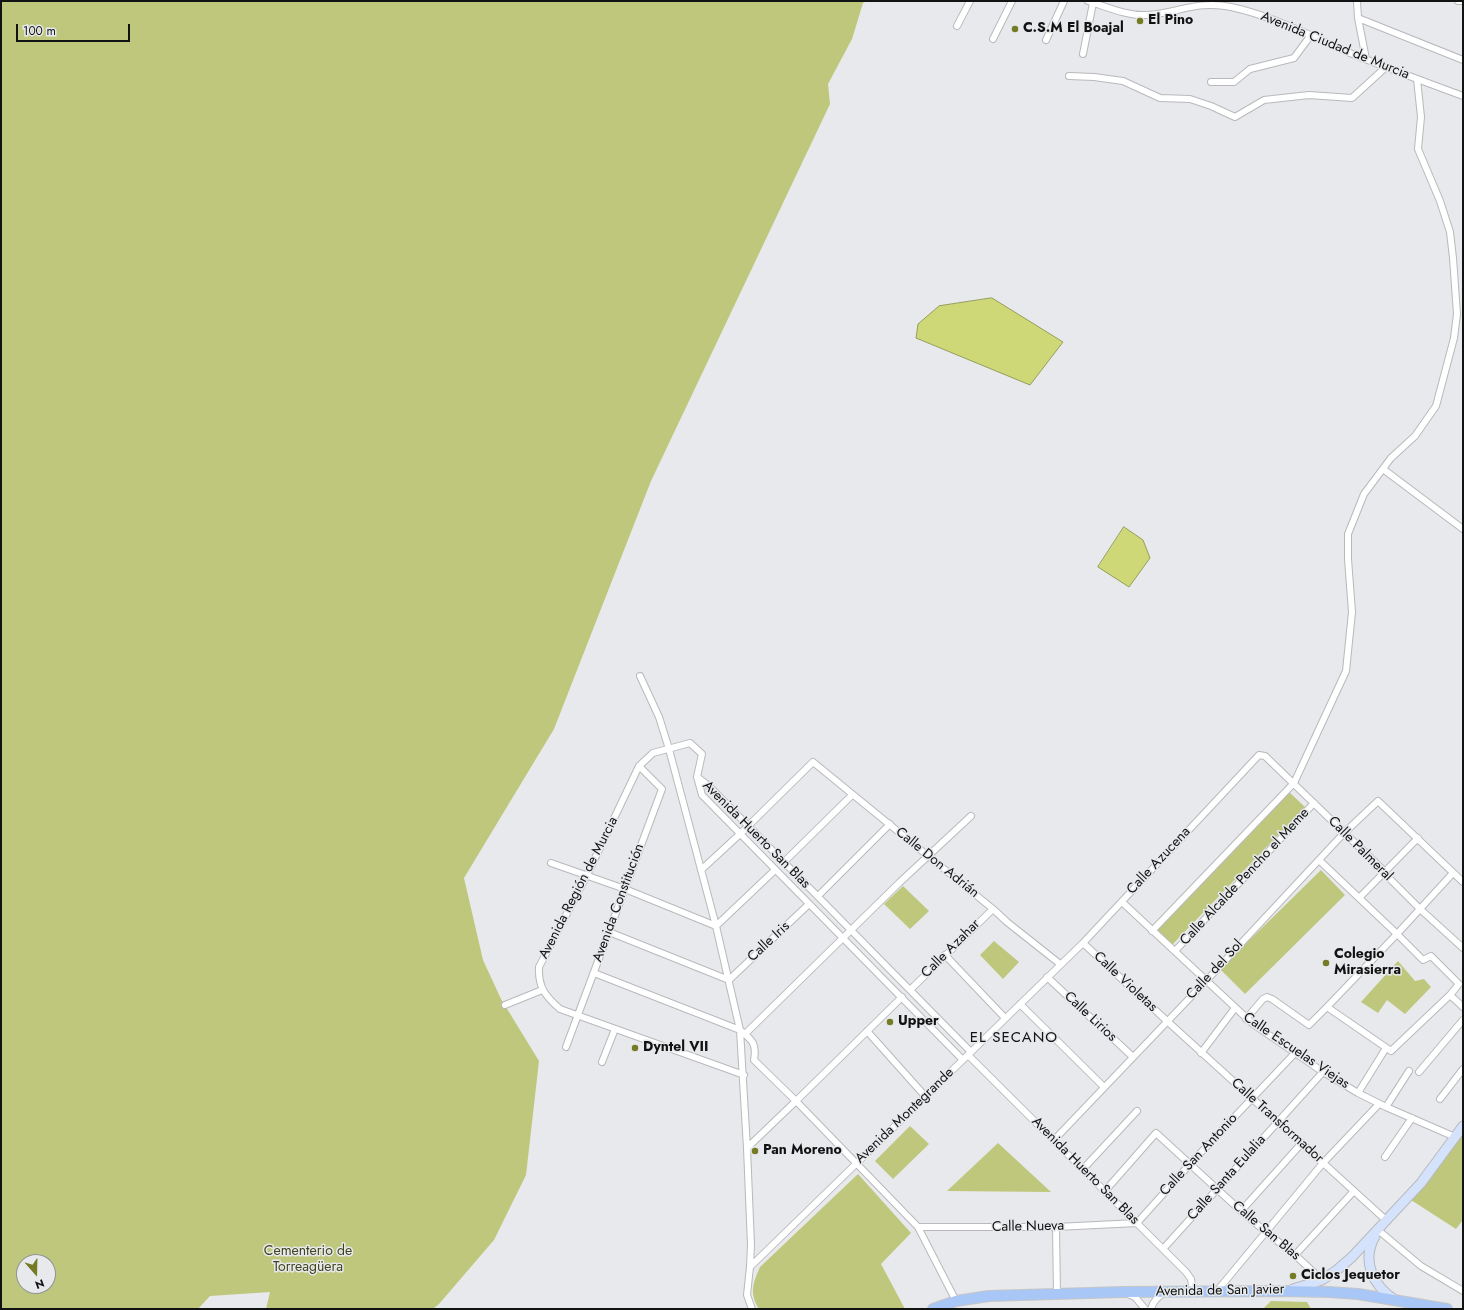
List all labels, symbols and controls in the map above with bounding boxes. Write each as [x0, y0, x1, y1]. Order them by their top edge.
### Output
street label: Avenida Ciudad de Murcia [1258, 8, 1412, 84]
place label: El Pino [1148, 13, 1193, 29]
scale bar [18, 16, 132, 42]
marker: El Pino [1135, 16, 1145, 26]
place label: C.S.M El Boajal [1023, 21, 1124, 37]
text: 100 m [23, 22, 56, 40]
marker: C.S.M El Boajal [1010, 24, 1020, 34]
street label: Avenida Huerto San Blas [699, 778, 813, 892]
street label: Calle Alcalde Pencho el Meme [1177, 805, 1313, 949]
street label: Calle Palmeral [1324, 813, 1396, 885]
street label: Avenida Región de Murcia [536, 814, 622, 962]
street label: Calle Don Adrián [892, 824, 982, 902]
street label: Calle Azucena [1124, 824, 1194, 898]
street label: Avenida Constitución [590, 841, 648, 965]
street label: Calle Azahar [918, 916, 984, 982]
street label: Calle Iris [744, 918, 794, 966]
street label: Calle del Sol [1183, 937, 1247, 1003]
place label: Colegio Mirasierra [1334, 947, 1401, 980]
street label: Calle Violetas [1090, 948, 1160, 1016]
marker: Colegio Mirasierra [1321, 958, 1331, 968]
street label: Calle Lirios [1060, 988, 1120, 1046]
street label: Calle Escuelas Viejas [1240, 1009, 1352, 1093]
place label: Upper [898, 1014, 939, 1030]
marker: Upper [885, 1017, 895, 1027]
district label: EL SECANO [970, 1029, 1058, 1047]
place label: Dyntel VII [643, 1040, 709, 1056]
marker: Dyntel VII [630, 1043, 640, 1053]
street label: Avenida Montegrande [852, 1065, 958, 1167]
street label: Calle Transformador [1227, 1075, 1327, 1167]
street label: Calle San Antonio [1157, 1110, 1241, 1200]
street label: Avenida Huerto San Blas [1028, 1114, 1142, 1228]
street label: Calle Santa Eulalia [1184, 1132, 1270, 1224]
place label: Pan Moreno [763, 1143, 842, 1159]
marker: Pan Moreno [750, 1146, 760, 1156]
street label: Calle San Blas [1229, 1198, 1303, 1264]
street label: Calle Nueva [992, 1218, 1064, 1236]
park label: Cementerio de Torreagüera [264, 1244, 352, 1276]
north arrow [16, 1254, 56, 1294]
place label: Ciclos Jequetor [1301, 1268, 1400, 1284]
marker: Ciclos Jequetor [1288, 1271, 1298, 1281]
text: N [33, 1275, 47, 1293]
street label: Avenida de San Javier [1155, 1281, 1285, 1301]

